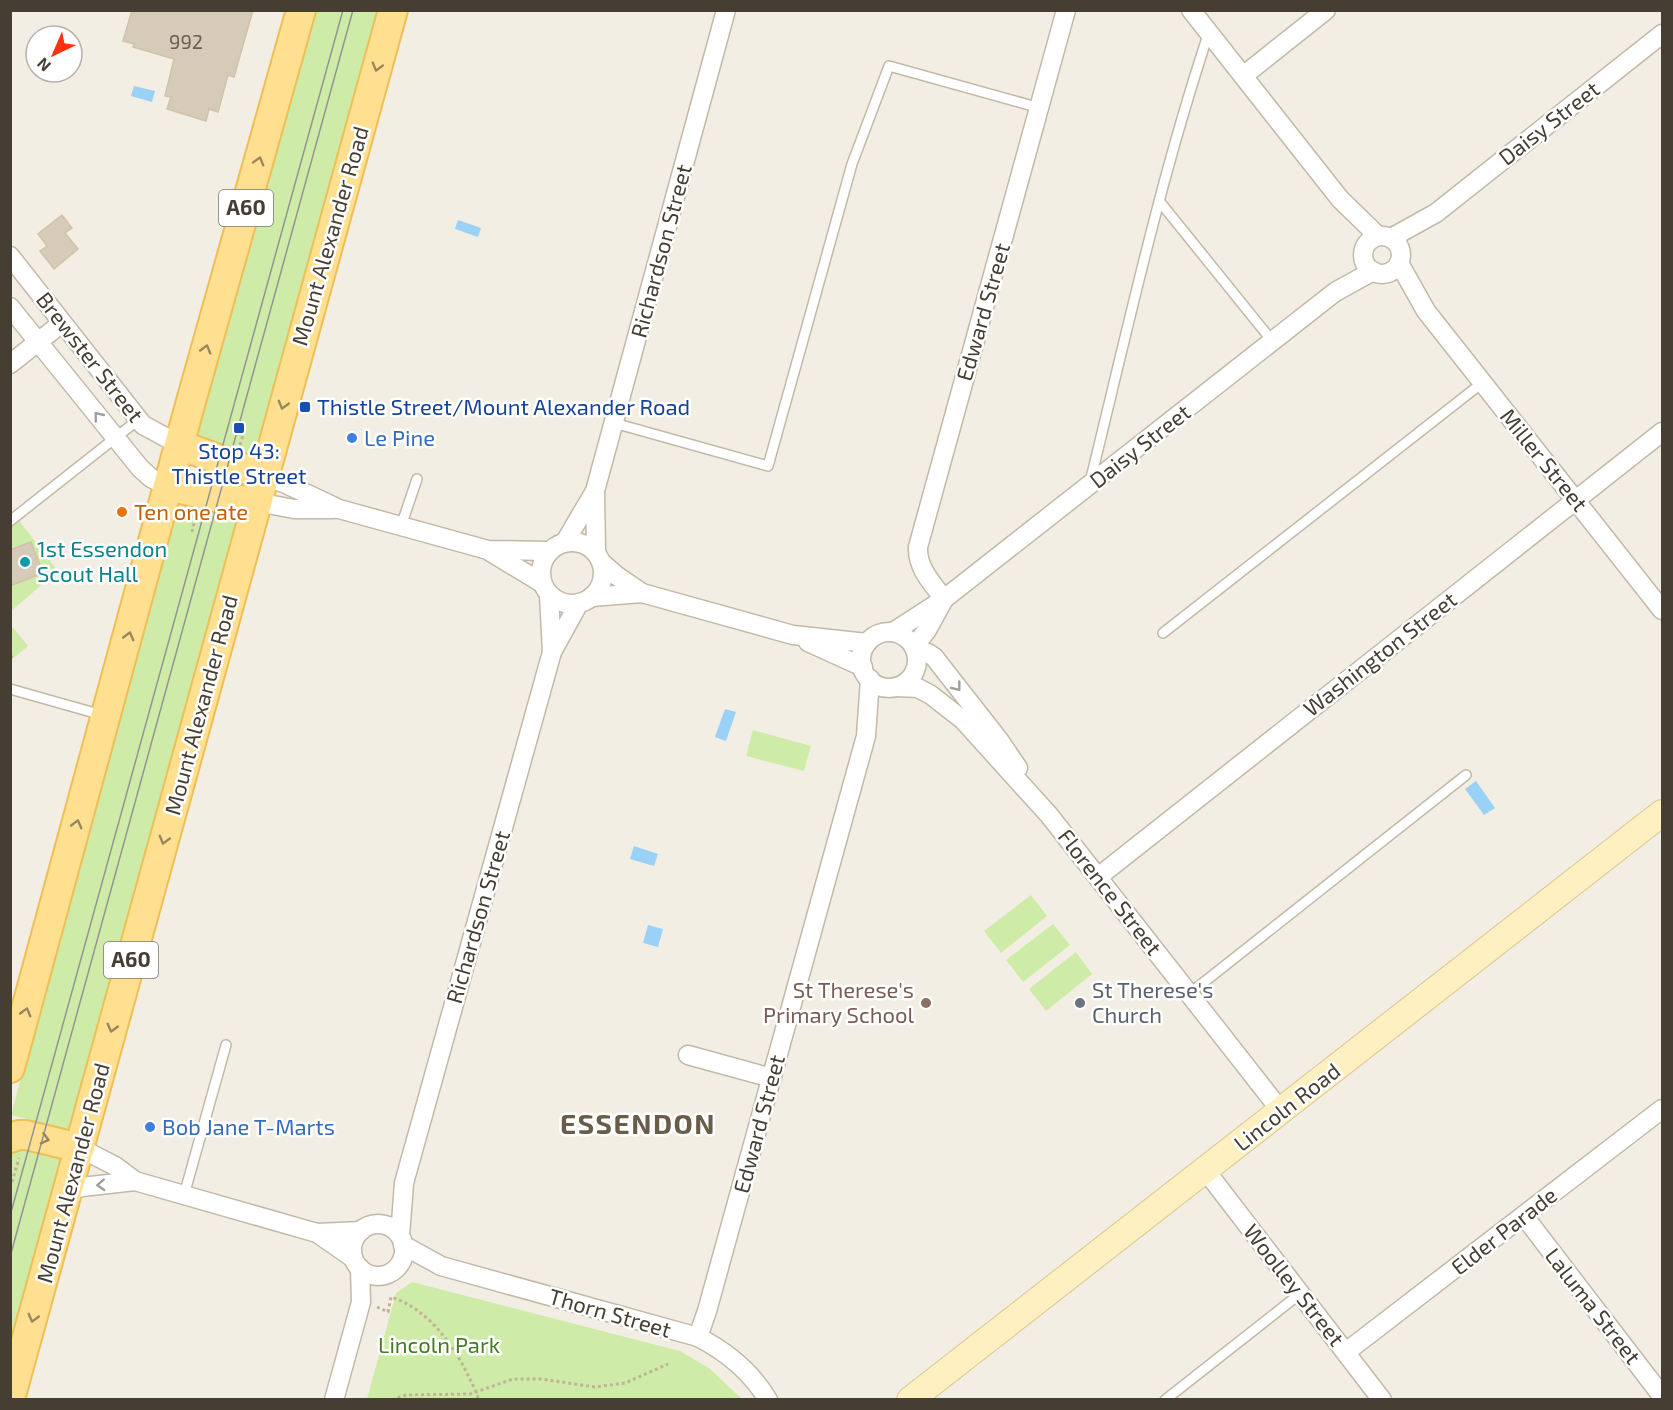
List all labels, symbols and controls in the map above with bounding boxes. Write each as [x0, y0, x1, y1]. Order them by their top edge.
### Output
north arrow [24, 24, 84, 84]
house number: 992 [169, 29, 203, 53]
text: N [32, 54, 54, 76]
one-way arrow [372, 62, 385, 72]
street label: Daisy Street [1493, 75, 1604, 170]
street label: Mount Alexander Road [285, 123, 373, 348]
one-way arrow [252, 156, 264, 167]
street label: Richardson Street [624, 161, 696, 340]
road number: A60 [219, 190, 273, 226]
street label: Edward Street [950, 240, 1014, 384]
street label: Brewster Street [32, 286, 150, 427]
one-way arrow [199, 344, 211, 355]
place label: Thistle Street/Mount Alexander Road [317, 393, 690, 419]
street label: Daisy Street [1084, 398, 1195, 493]
one-way arrow [278, 400, 291, 410]
marker: Thistle Street/Mount Alexander Road [298, 400, 312, 414]
street label: Miller Street [1496, 403, 1594, 516]
one-way arrow [95, 412, 106, 423]
marker: Stop 43: Thistle Street [232, 421, 246, 435]
place label: Le Pine [364, 424, 435, 450]
marker: Le Pine [345, 431, 359, 445]
place label: Stop 43: Thistle Street [172, 437, 306, 488]
place label: Ten one ate [134, 498, 248, 524]
marker: Ten one ate [115, 505, 129, 519]
place label: 1st Essendon Scout Hall [37, 535, 167, 586]
marker: 1st Essendon Scout Hall [18, 555, 32, 569]
street label: Washington Street [1298, 585, 1461, 721]
street label: Mount Alexander Road [158, 592, 242, 818]
one-way arrow [121, 631, 134, 641]
one-way arrow [950, 680, 961, 691]
one-way arrow [70, 819, 83, 829]
street label: Florence Street [1054, 823, 1168, 959]
street label: Richardson Street [440, 827, 514, 1006]
one-way arrow [159, 834, 171, 845]
road number: A60 [104, 942, 158, 978]
place label: St Therese's Primary School [763, 976, 914, 1027]
place label: St Therese's Church [1092, 976, 1213, 1027]
marker: St Therese's Primary School [919, 996, 933, 1010]
marker: St Therese's Church [1073, 996, 1087, 1010]
one-way arrow [19, 1007, 31, 1018]
one-way arrow [107, 1023, 120, 1033]
street label: Edward Street [727, 1052, 789, 1196]
street label: Lincoln Road [1228, 1057, 1345, 1156]
street label: Mount Alexander Road [30, 1060, 114, 1286]
district label: ESSENDON [560, 1106, 716, 1140]
place label: Bob Jane T-Marts [162, 1113, 335, 1139]
marker: Bob Jane T-Marts [143, 1120, 157, 1134]
one-way arrow [40, 1131, 50, 1144]
one-way arrow [96, 1178, 106, 1191]
street label: Elder Parade [1445, 1181, 1561, 1280]
street label: Woolley Street [1239, 1218, 1350, 1350]
street label: Laluma Street [1540, 1242, 1647, 1368]
street label: Thorn Street [546, 1282, 674, 1342]
one-way arrow [28, 1312, 40, 1322]
park label: Lincoln Park [378, 1331, 500, 1357]

